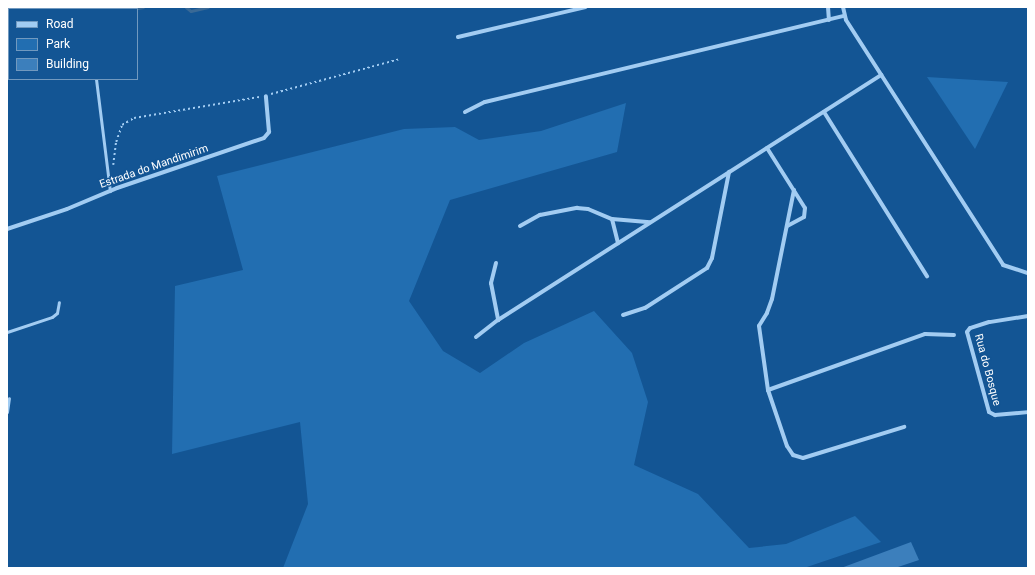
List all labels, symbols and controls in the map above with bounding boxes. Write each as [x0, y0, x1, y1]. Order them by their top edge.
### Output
legend [8, 8, 138, 80]
text: Road [46, 17, 74, 31]
text: Park [46, 37, 70, 51]
text: Building [46, 57, 89, 71]
street label: Estrada do Mandimirim [98, 142, 210, 192]
street label: Rua do Bosque [971, 333, 1003, 407]

